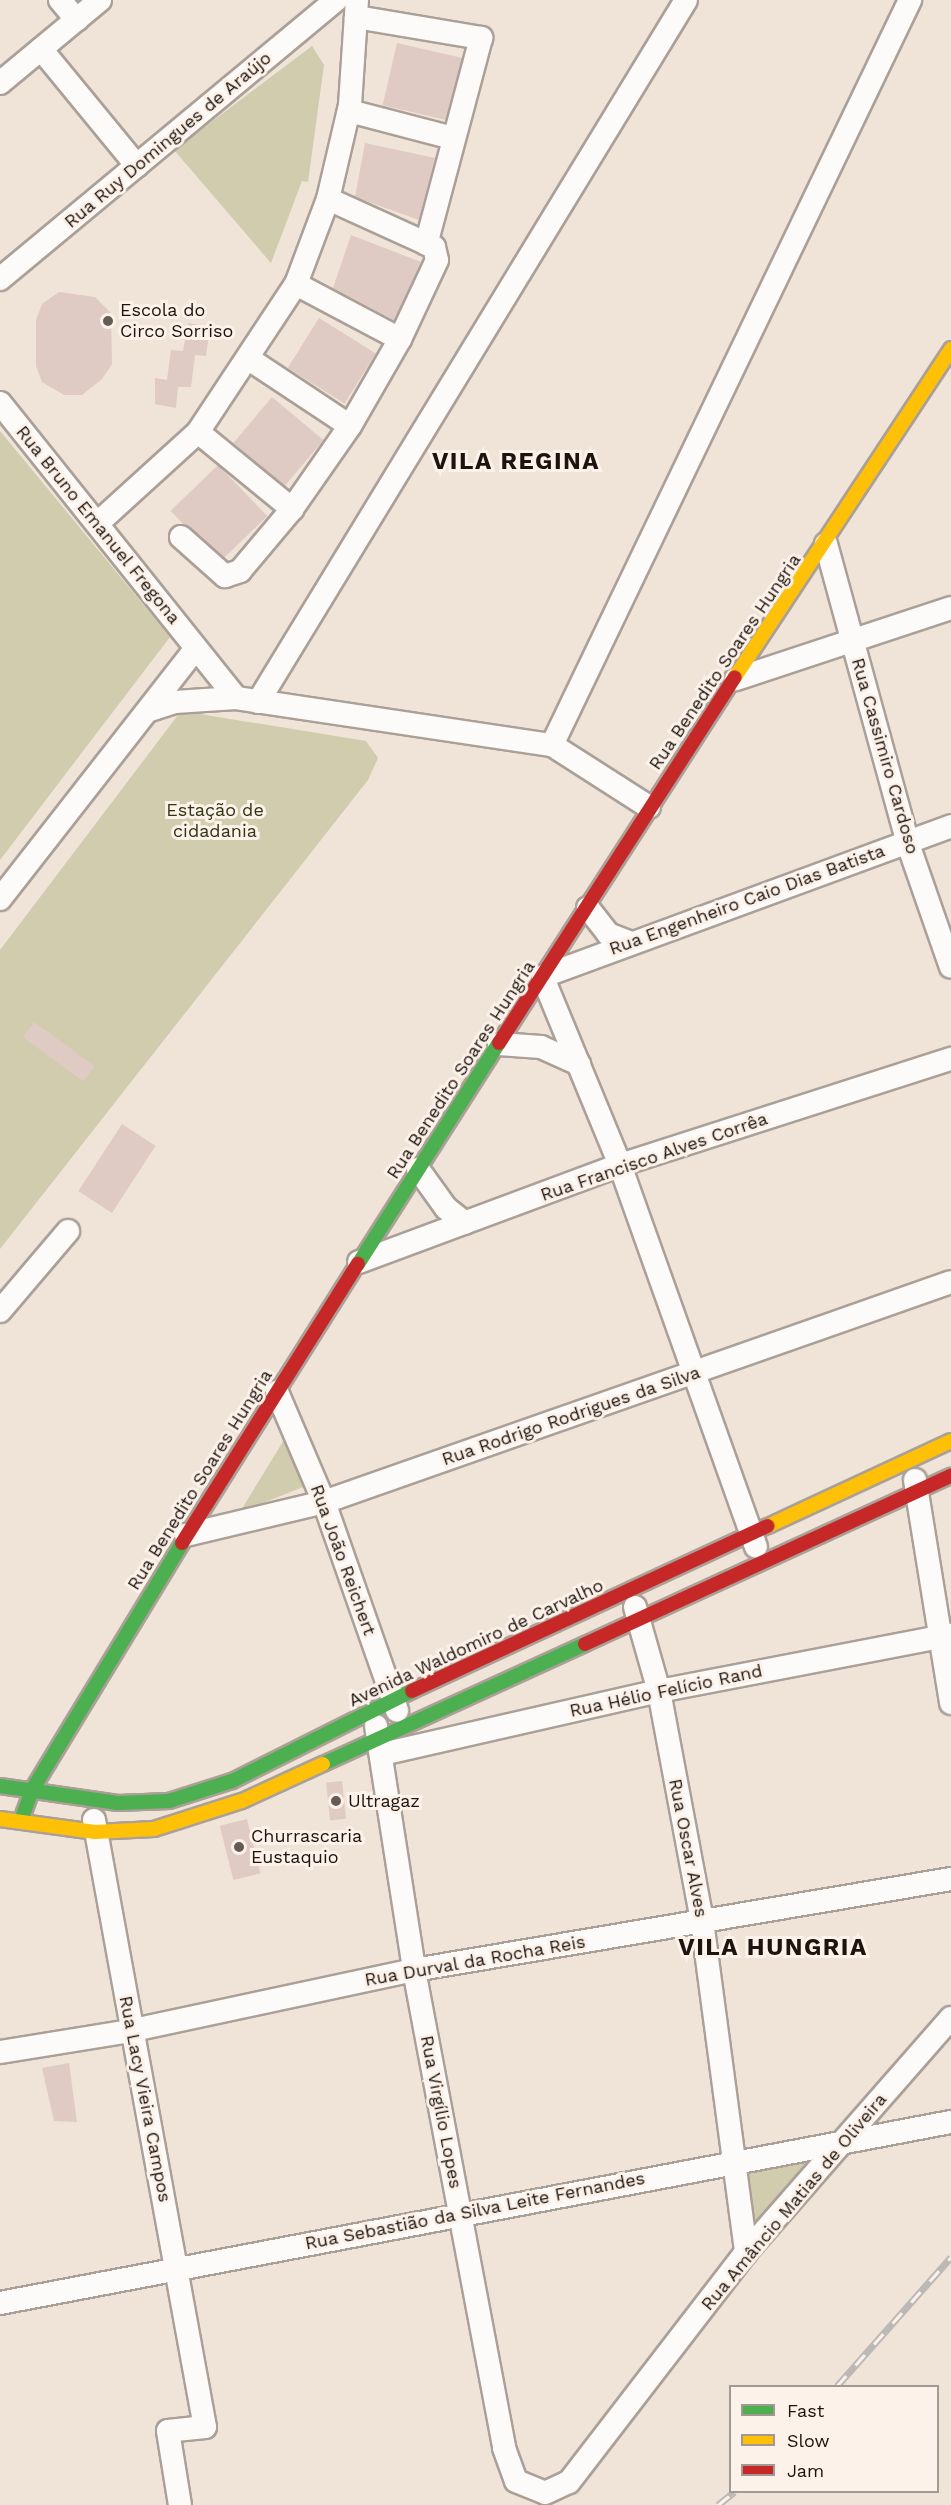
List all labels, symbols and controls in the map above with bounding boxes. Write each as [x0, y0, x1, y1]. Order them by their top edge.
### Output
street label: Rua Ruy Domingues de Araújo [60, 47, 276, 233]
place label: Escola do Circo Sorriso [120, 300, 233, 342]
marker: Escola do Circo Sorriso [101, 314, 115, 328]
street label: Rua Bruno Emanuel Fregona [11, 421, 185, 629]
district label: VILA REGINA [432, 448, 600, 476]
street label: Rua Benedito Soares Hungria [644, 550, 806, 774]
street label: Rua Cassimiro Cardoso [847, 655, 923, 857]
park label: Estação de cidadania [166, 800, 264, 842]
street label: Rua Engenheiro Caio Dias Batista [606, 840, 888, 960]
street label: Rua Benedito Soares Hungria [382, 957, 540, 1183]
street label: Rua Francisco Alves Corrêa [537, 1108, 771, 1206]
street label: Rua Rodrigo Rodrigues da Silva [439, 1361, 703, 1471]
street label: Rua Benedito Soares Hungria [123, 1366, 277, 1594]
street label: Rua João Reichert [305, 1481, 381, 1639]
street label: Avenida Waldomiro de Carvalho [345, 1574, 607, 1712]
street label: Rua Hélio Felício Rand [567, 1660, 765, 1722]
street label: Rua Oscar Alves [664, 1776, 712, 1920]
place label: Ultragaz [348, 1790, 420, 1812]
marker: Ultragaz [329, 1794, 343, 1808]
place label: Churrascaria Eustaquio [251, 1826, 362, 1868]
marker: Churrascaria Eustaquio [232, 1840, 246, 1854]
street label: Rua Durval da Rocha Reis [362, 1931, 588, 1991]
district label: VILA HUNGRIA [678, 1934, 868, 1962]
street label: Rua Lacy Vieira Campos [114, 1993, 176, 2205]
street label: Rua Virgílio Lopes [415, 2033, 467, 2191]
street label: Rua Amâncio Matias de Oliveira [696, 2089, 892, 2315]
street label: Rua Sebastião da Silva Leite Fernandes [303, 2167, 647, 2255]
legend [729, 2385, 939, 2493]
text: Fast [787, 2400, 824, 2421]
text: Slow [787, 2430, 830, 2451]
text: Jam [787, 2460, 824, 2481]

